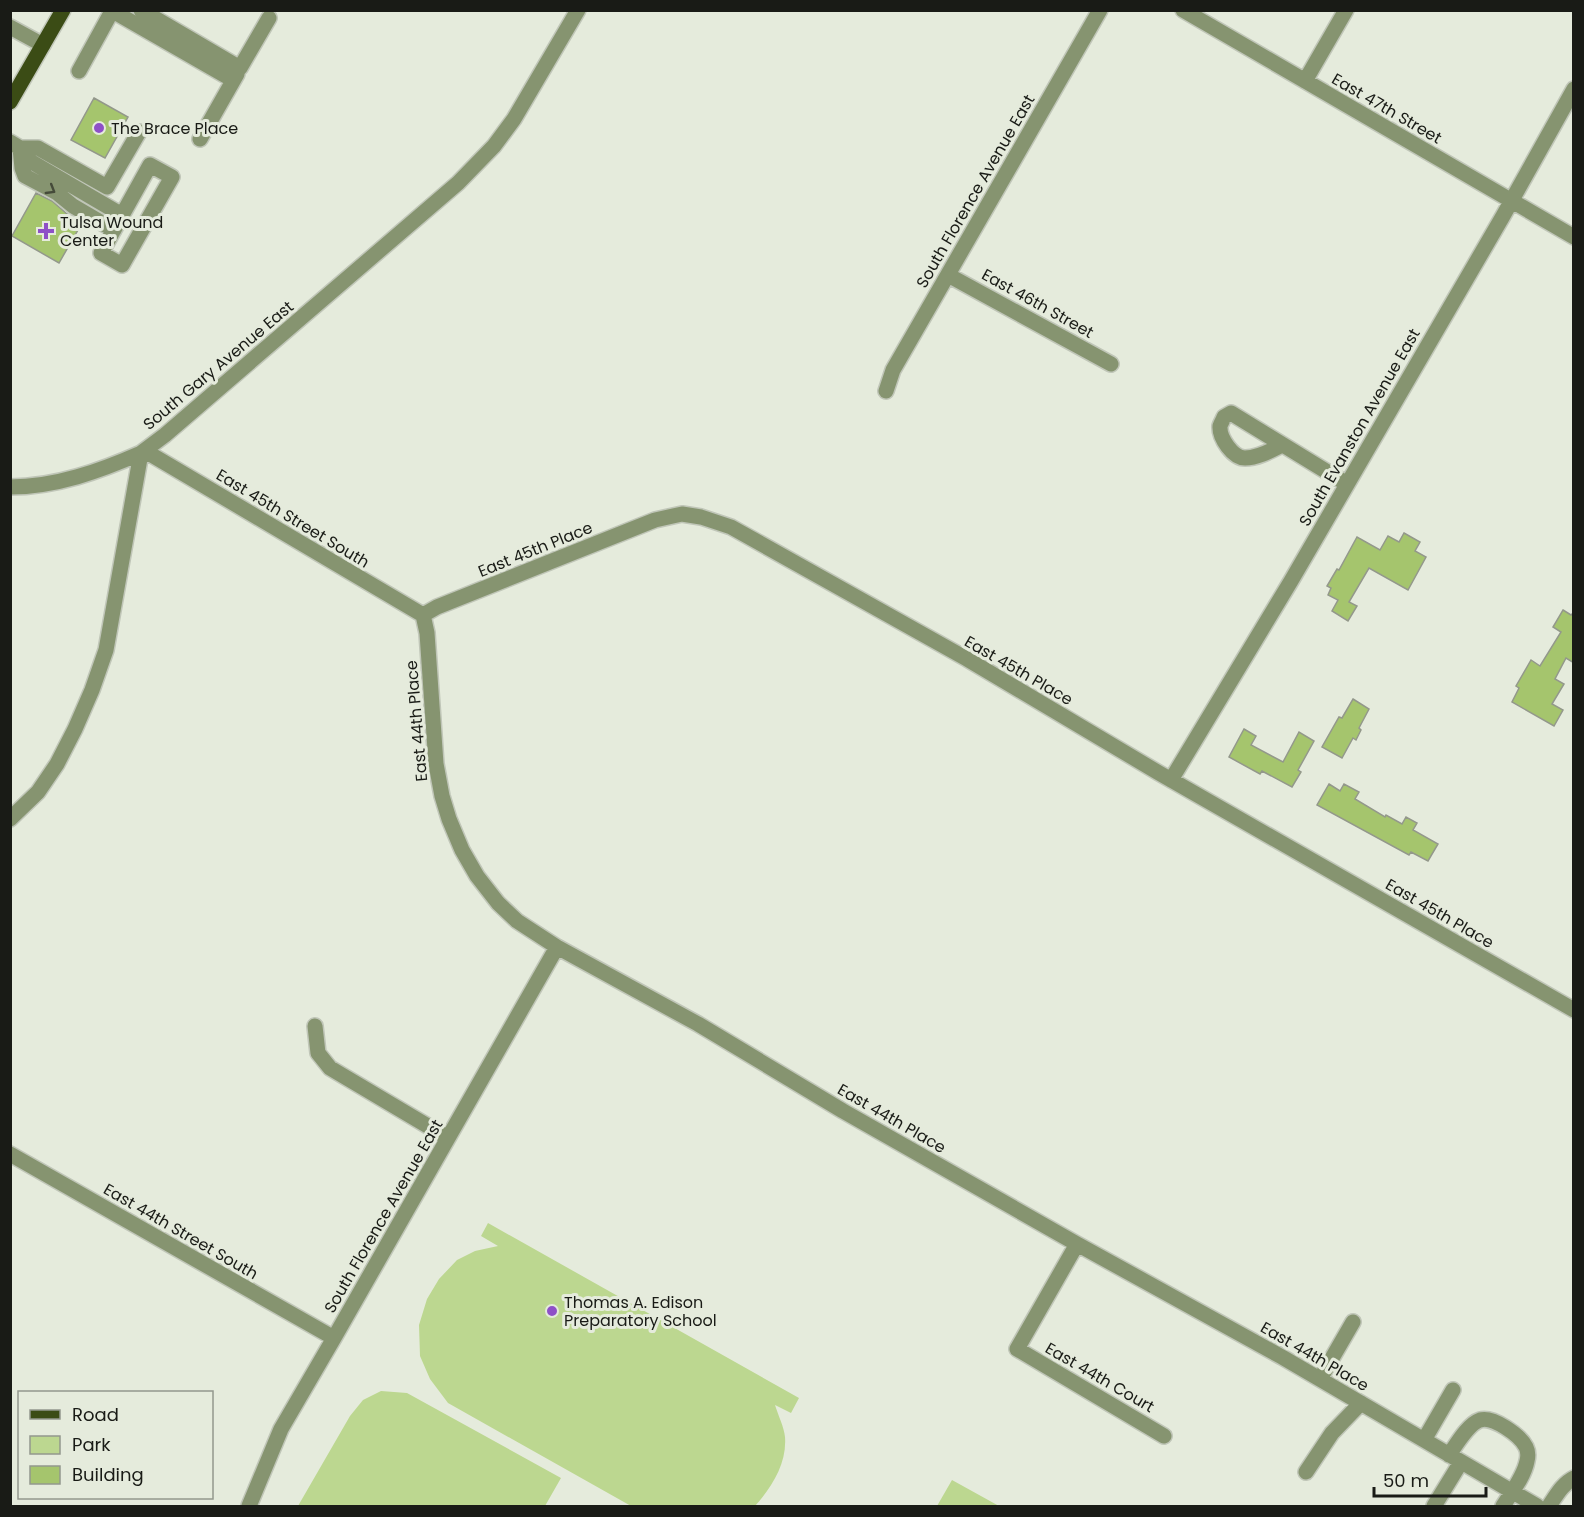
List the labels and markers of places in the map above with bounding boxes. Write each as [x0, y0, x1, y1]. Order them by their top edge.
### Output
place label: The Brace Place [111, 117, 238, 140]
marker: The Brace Place [92, 121, 106, 135]
place label: Tulsa Wound Center [60, 211, 163, 252]
marker: Tulsa Wound Center [37, 222, 55, 240]
place label: Thomas A. Edison Preparatory School [564, 1291, 717, 1332]
marker: Thomas A. Edison Preparatory School [545, 1304, 559, 1318]

